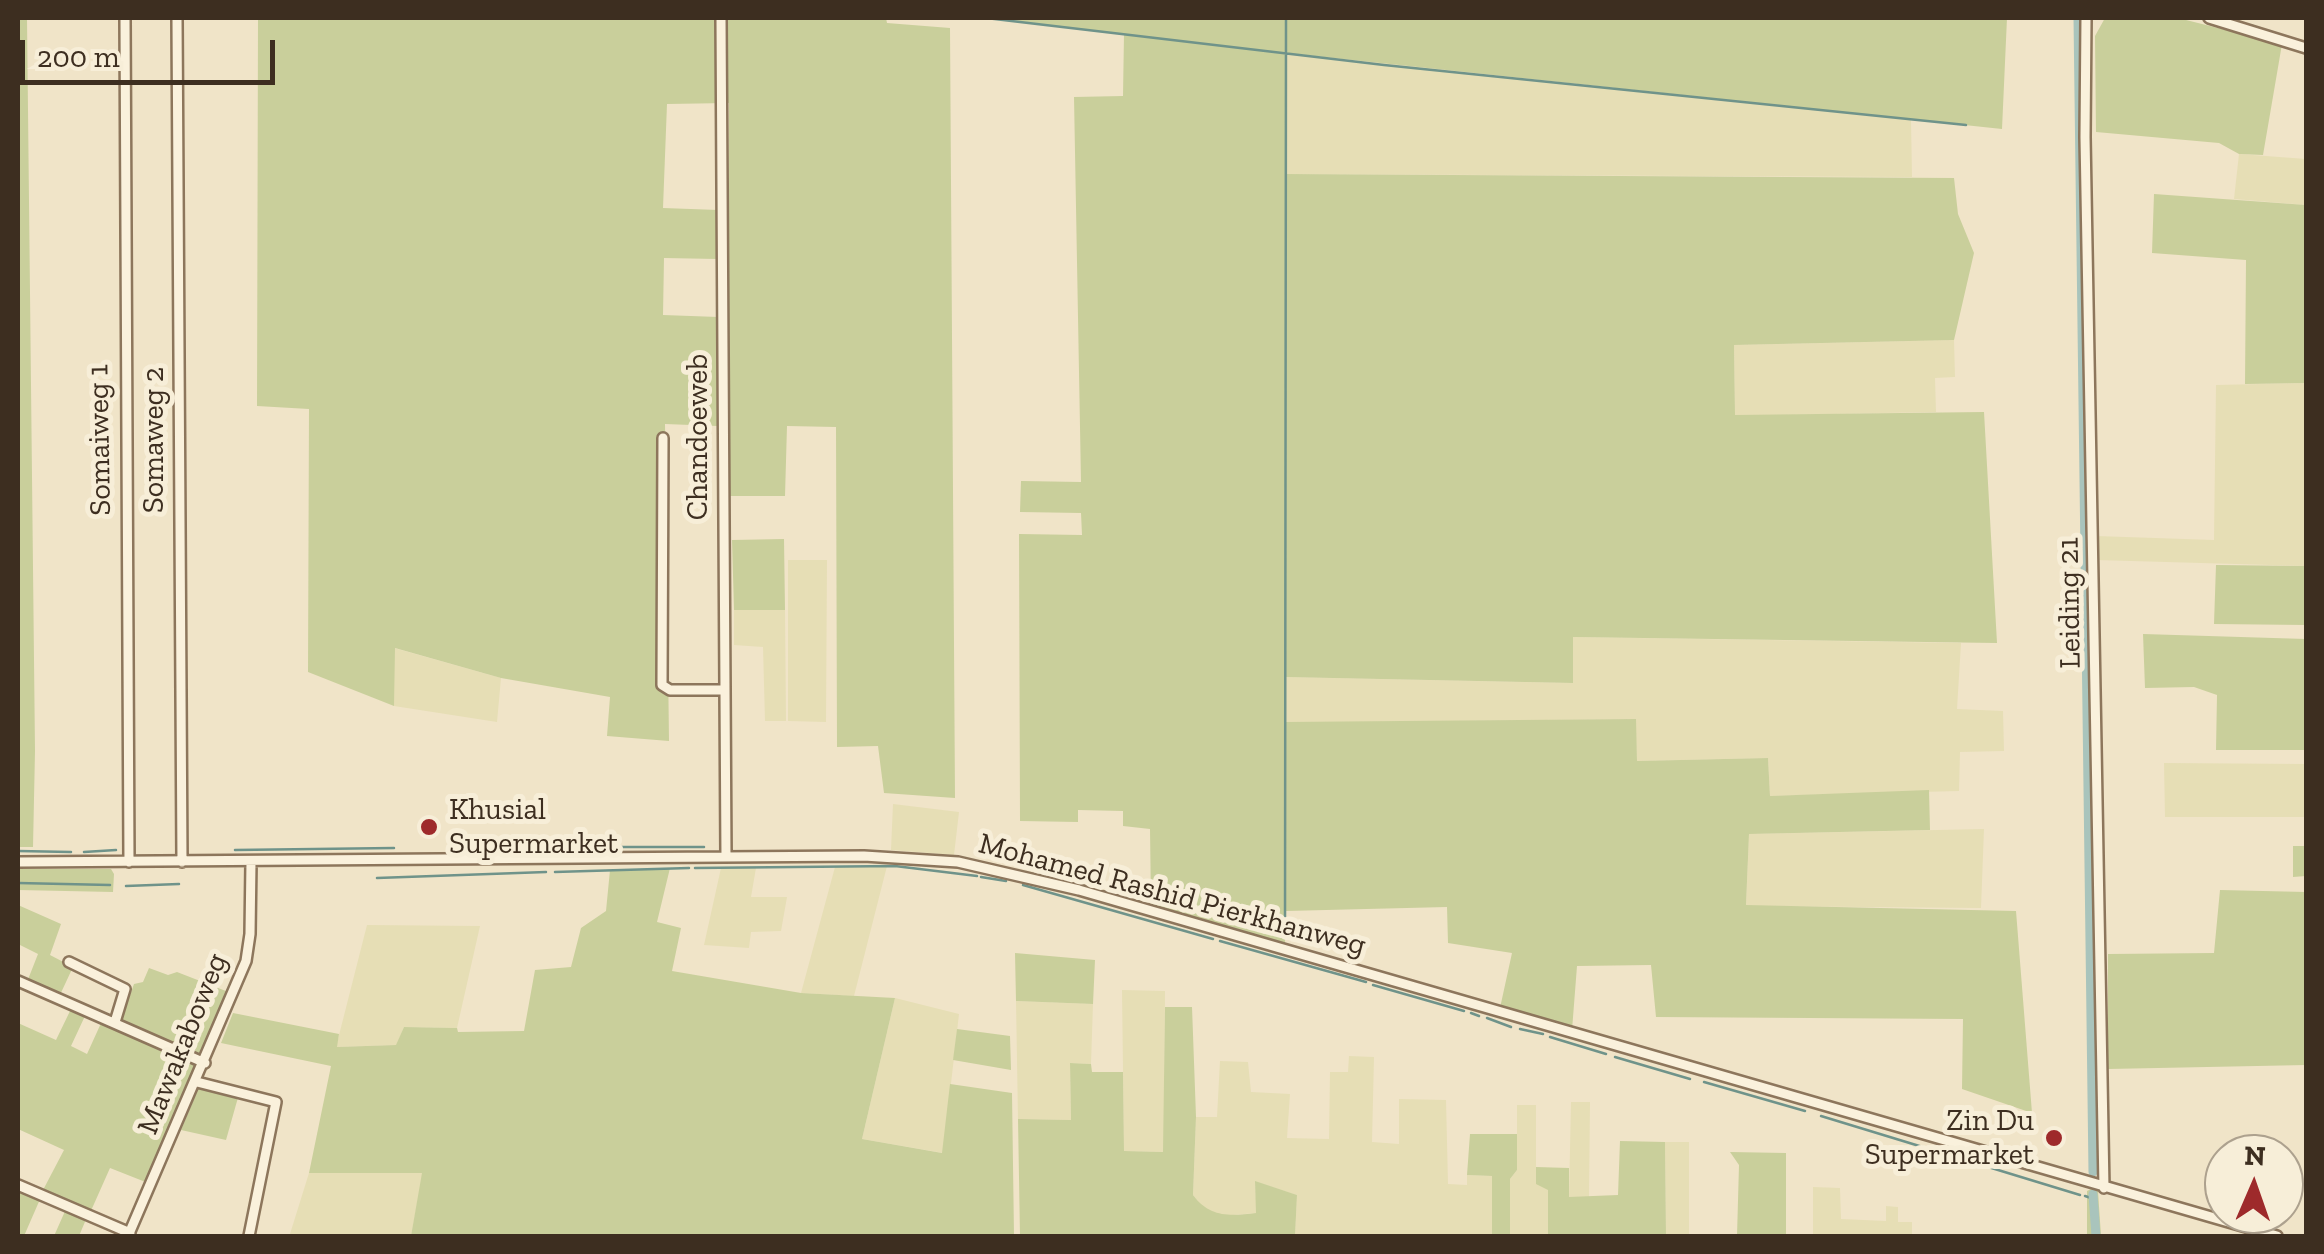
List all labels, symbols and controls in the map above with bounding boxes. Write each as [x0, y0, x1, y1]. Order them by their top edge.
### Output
scale bar [25, 20, 280, 82]
text: 200 m [37, 39, 120, 75]
street label: Chandoeweb [680, 354, 716, 520]
street label: Somaiweg 1 [81, 364, 119, 516]
street label: Somaweg 2 [136, 367, 172, 513]
street label: Leiding 21 [2051, 537, 2089, 669]
place label: Khusial Supermarket [449, 792, 618, 862]
marker: Khusial Supermarket [418, 816, 440, 838]
street label: Mohamed Rashid Pierkhanweg [975, 826, 1369, 964]
street label: Mawakaboweg [130, 948, 236, 1140]
place label: Zin Du Supermarket [1865, 1103, 2034, 1174]
marker: Zin Du Supermarket [2043, 1127, 2065, 1149]
north arrow [2204, 1134, 2304, 1234]
text: N [2244, 1139, 2266, 1172]

